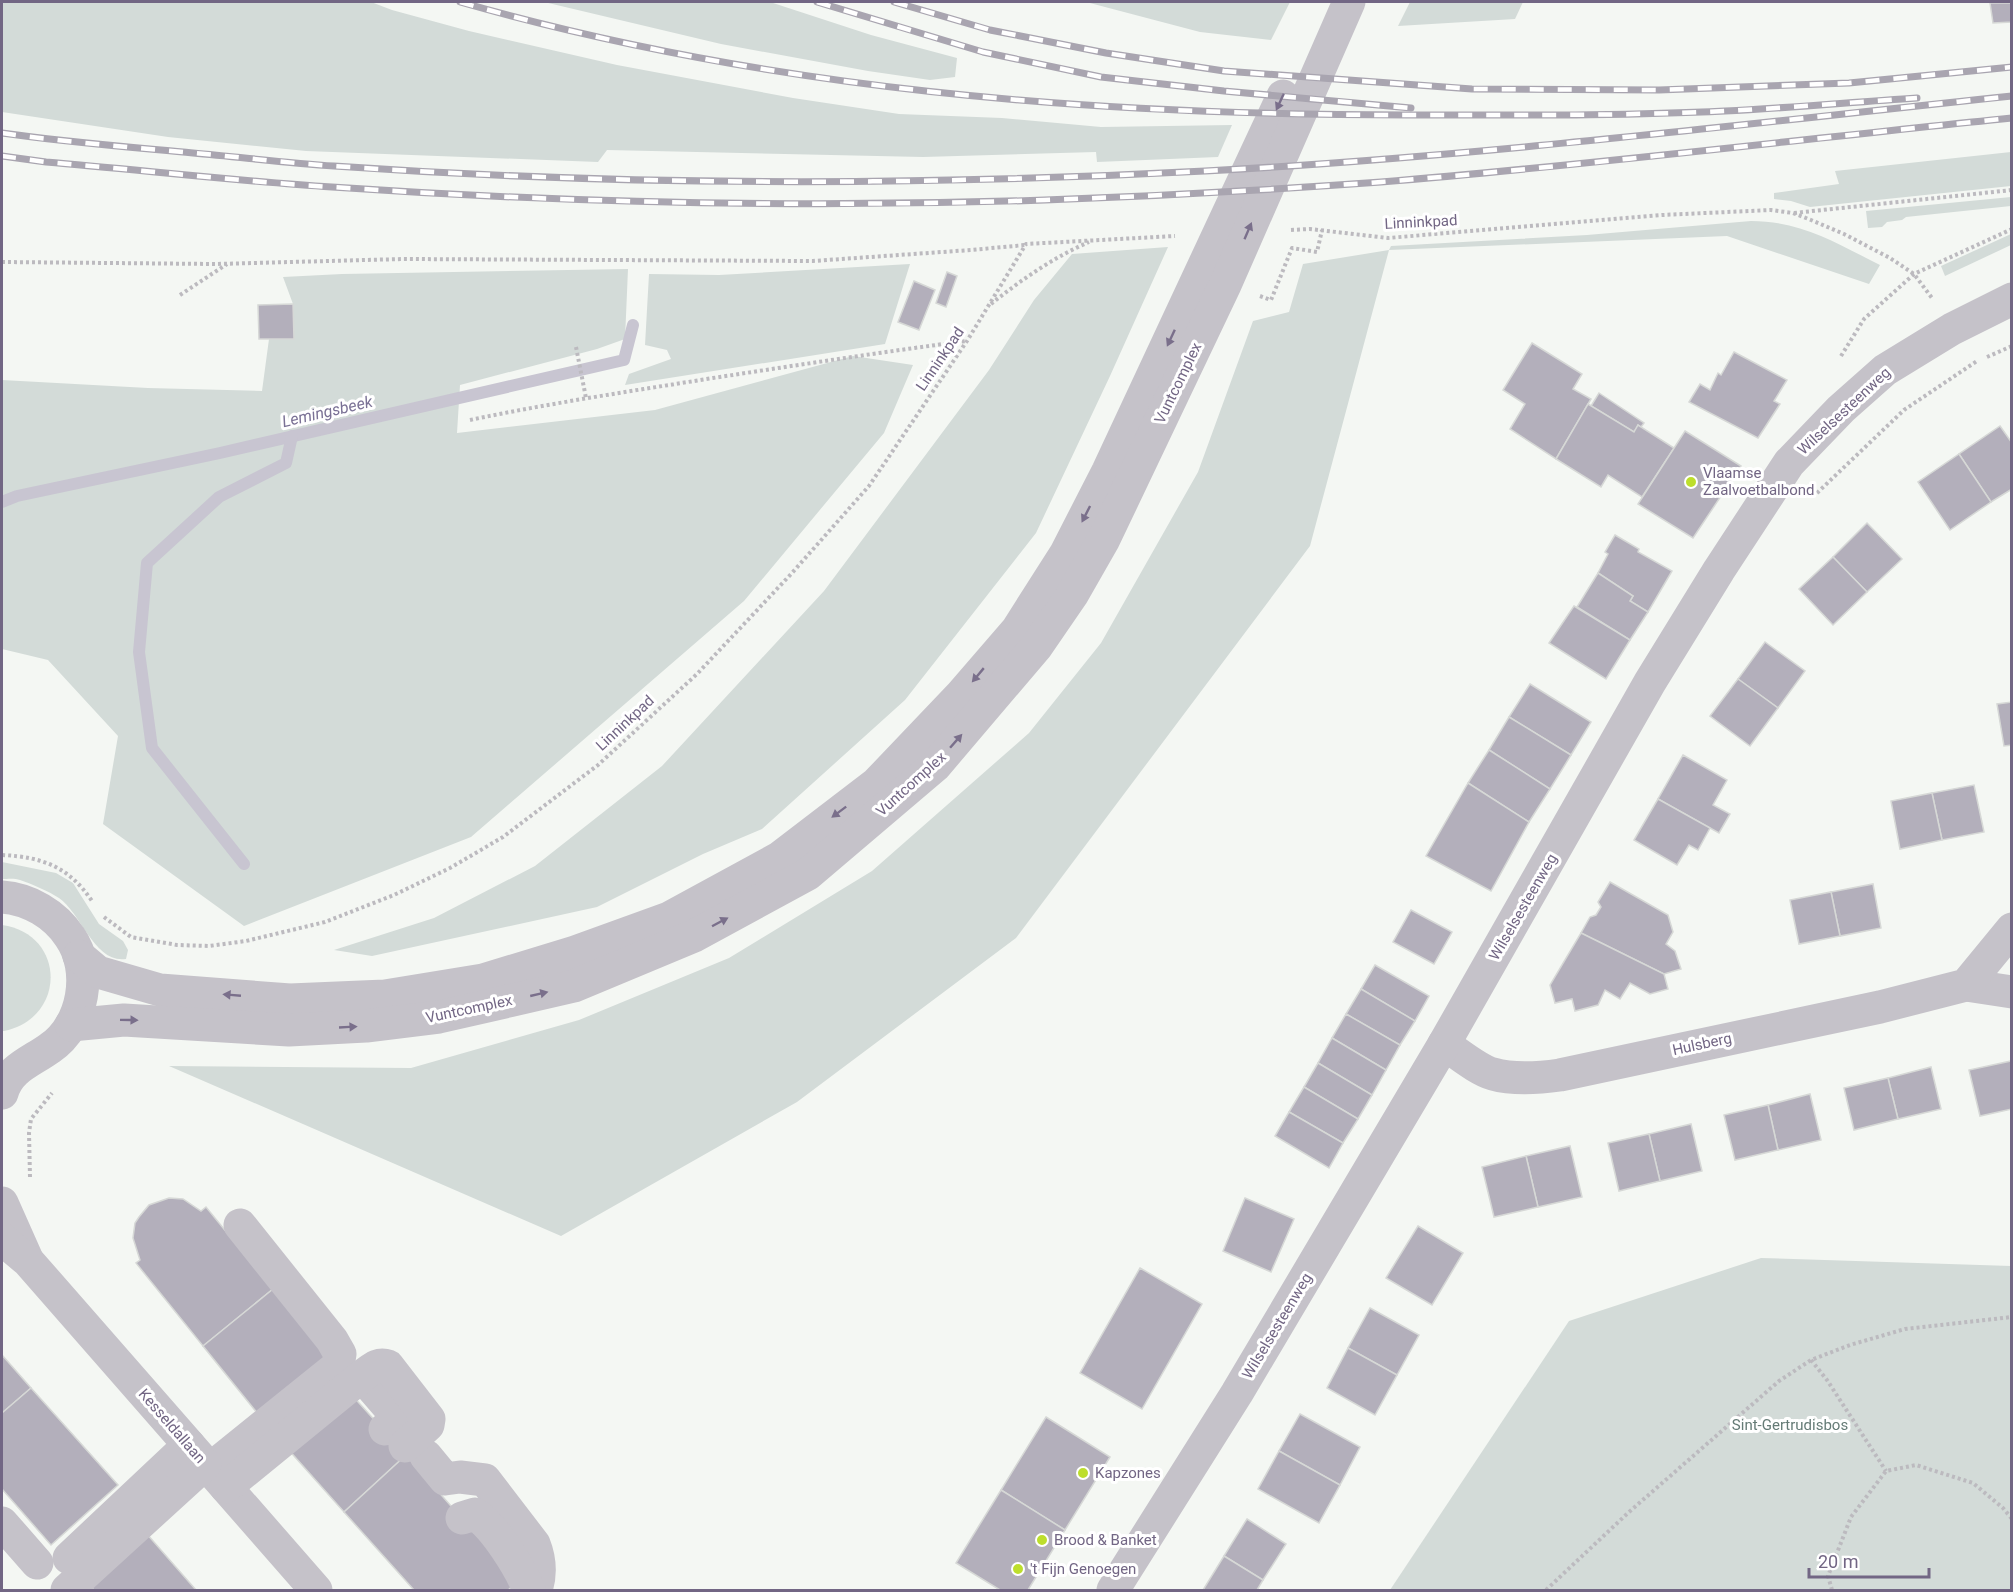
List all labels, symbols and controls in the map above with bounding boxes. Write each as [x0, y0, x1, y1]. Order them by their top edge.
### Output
one-way arrow [1276, 93, 1285, 110]
street label: Linninkpad [1384, 211, 1458, 233]
one-way arrow [1244, 223, 1253, 240]
street label: Linninkpad [912, 324, 968, 394]
one-way arrow [1166, 330, 1175, 347]
street label: Vuntcomplex [1151, 339, 1206, 426]
street label: Wilselsesteenweg [1794, 363, 1894, 459]
water label: Lemingsbeek [280, 392, 375, 431]
place label: Vlaamse Zaalvoetbalbond [1703, 464, 1814, 499]
marker: Vlaamse Zaalvoetbalbond [1684, 475, 1698, 489]
one-way arrow [1081, 505, 1091, 522]
one-way arrow [972, 667, 985, 682]
street label: Linninkpad [592, 692, 658, 754]
one-way arrow [950, 733, 963, 749]
street label: Vuntcomplex [872, 748, 950, 820]
one-way arrow [832, 805, 847, 817]
street label: Wilselsesteenweg [1485, 850, 1561, 964]
one-way arrow [712, 917, 729, 927]
one-way arrow [530, 988, 549, 998]
one-way arrow [222, 990, 241, 1000]
street label: Vuntcomplex [424, 991, 514, 1027]
one-way arrow [120, 1016, 139, 1025]
one-way arrow [338, 1022, 357, 1032]
street label: Hulsberg [1671, 1029, 1733, 1059]
street label: Wilselsesteenweg [1238, 1270, 1316, 1382]
street label: Kesseldallaan [135, 1385, 209, 1467]
park label: Sint-Gertrudisbos [1732, 1416, 1848, 1434]
place label: Kapzones [1095, 1464, 1161, 1482]
marker: Kapzones [1076, 1466, 1090, 1480]
place label: Brood & Banket [1054, 1531, 1157, 1549]
marker: Brood & Banket [1035, 1533, 1049, 1547]
scale bar [1809, 1541, 1929, 1579]
text: 20 m [1818, 1551, 1858, 1572]
place label: 't Fijn Genoegen [1030, 1560, 1136, 1578]
marker: 't Fijn Genoegen [1011, 1562, 1025, 1576]

